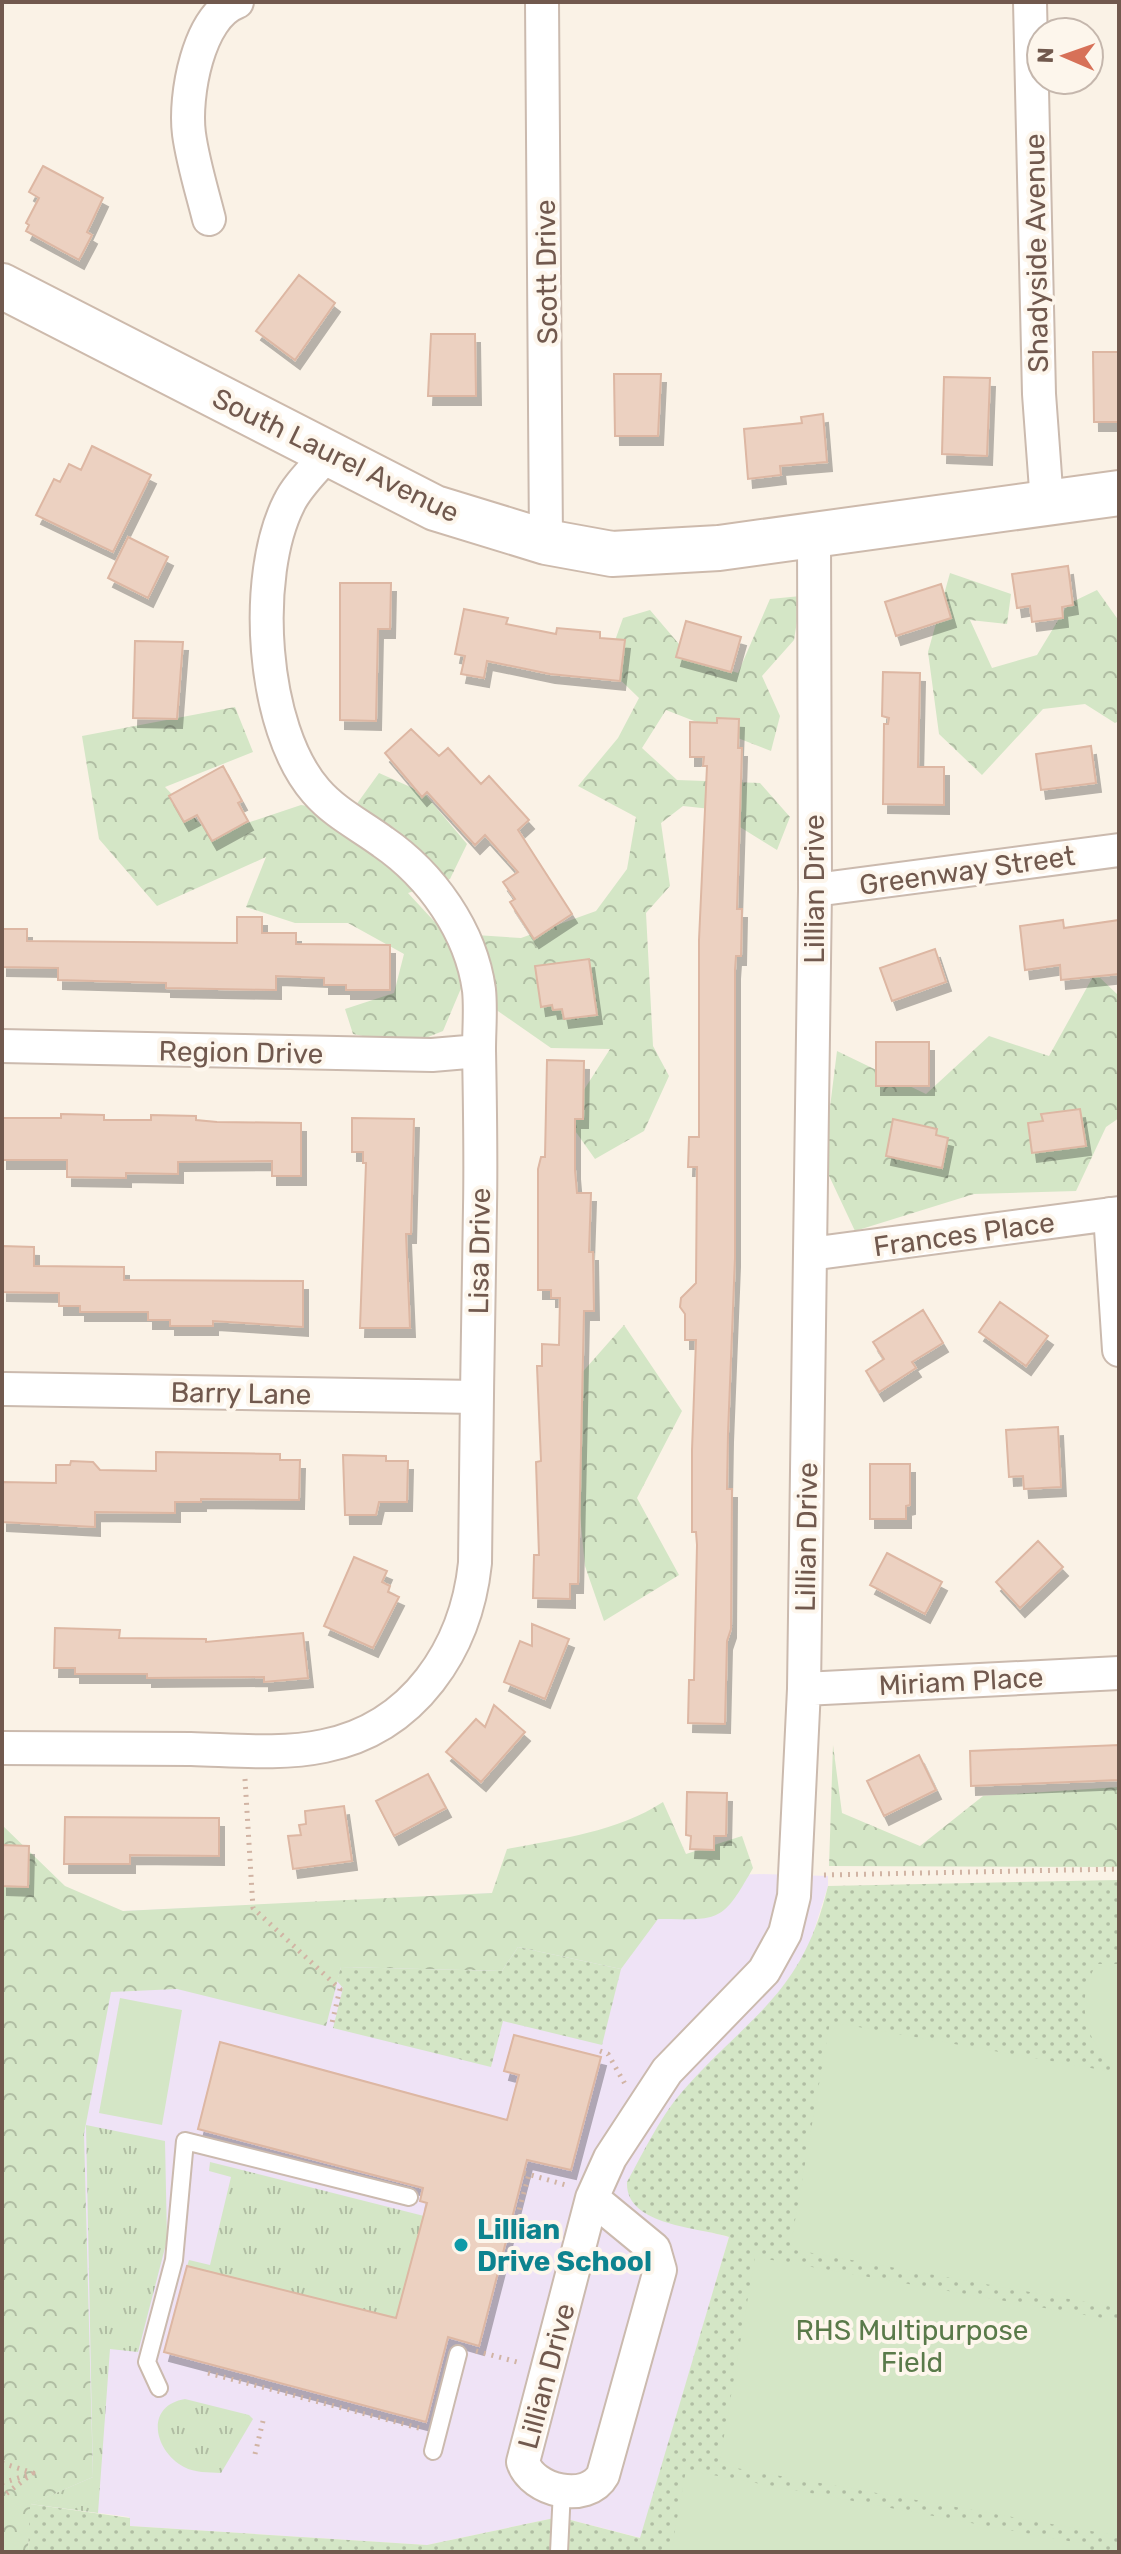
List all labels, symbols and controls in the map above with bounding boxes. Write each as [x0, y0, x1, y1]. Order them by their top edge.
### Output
north arrow [1025, 16, 1105, 96]
text: N [1032, 47, 1059, 64]
street label: Shadyside Avenue [1018, 133, 1055, 373]
street label: Scott Drive [529, 199, 564, 345]
street label: South Laurel Avenue [207, 381, 464, 530]
street label: Lillian Drive [798, 814, 831, 964]
street label: Greenway Street [857, 839, 1077, 902]
street label: Region Drive [158, 1035, 324, 1070]
street label: Lisa Drive [462, 1187, 497, 1315]
street label: Frances Place [871, 1205, 1057, 1264]
street label: Barry Lane [170, 1376, 312, 1411]
street label: Lillian Drive [789, 1462, 824, 1612]
street label: Miriam Place [878, 1661, 1044, 1702]
place label: Lillian Drive School [477, 2213, 652, 2278]
marker: Lillian Drive School [452, 2236, 470, 2254]
street label: Lillian Drive [511, 2300, 582, 2453]
park label: RHS Multipurpose Field [795, 2314, 1029, 2379]

